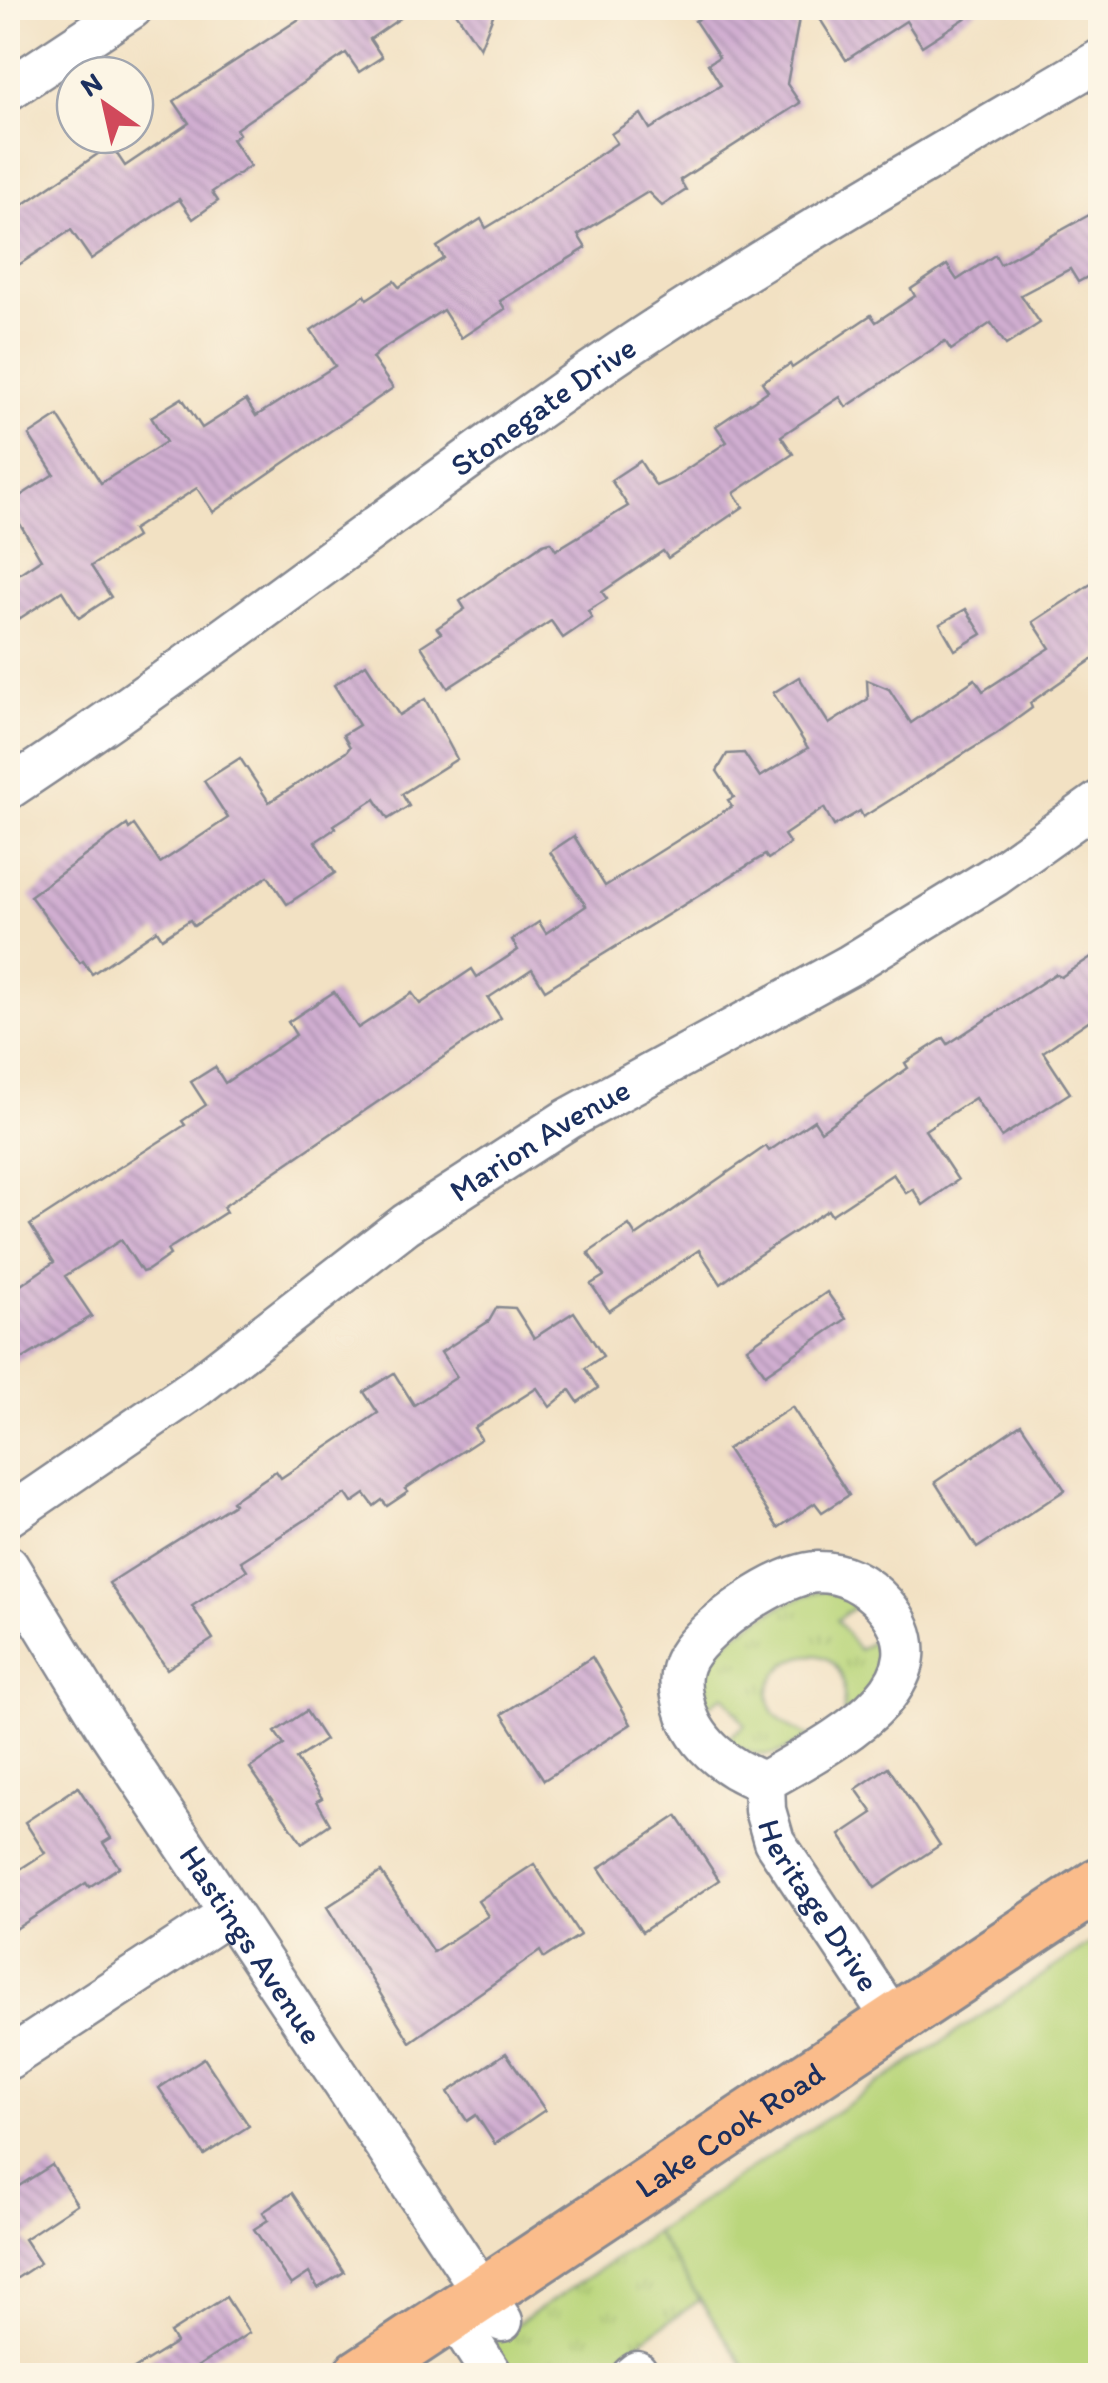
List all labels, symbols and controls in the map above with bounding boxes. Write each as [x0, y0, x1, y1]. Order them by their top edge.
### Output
north arrow [55, 55, 155, 155]
text: N [74, 65, 108, 104]
street label: Stonegate Drive [443, 328, 643, 485]
street label: Marion Avenue [442, 1070, 636, 1210]
street label: Heritage Drive [750, 1815, 888, 1998]
street label: Hastings Avenue [171, 1838, 331, 2051]
street label: Lake Cook Road [628, 2054, 831, 2206]

